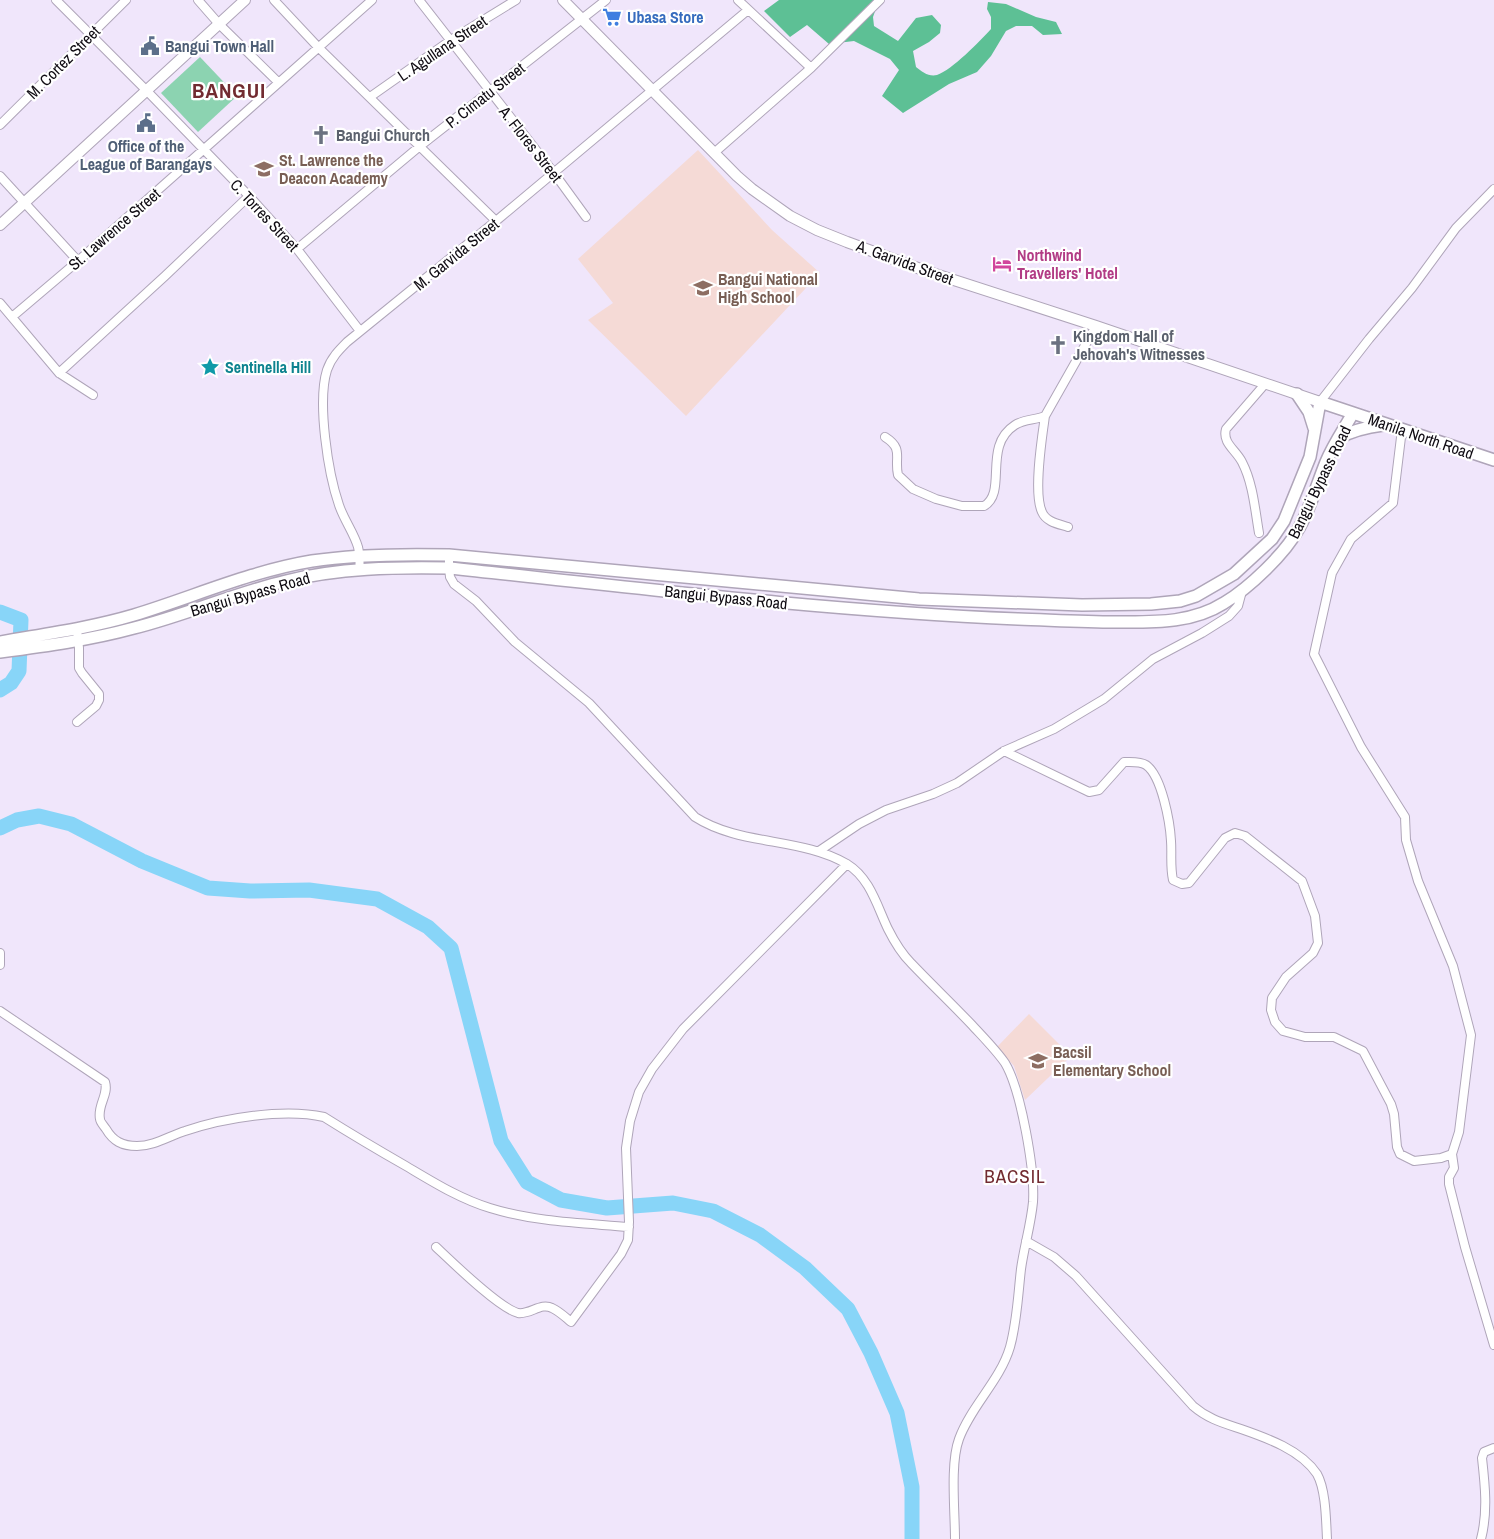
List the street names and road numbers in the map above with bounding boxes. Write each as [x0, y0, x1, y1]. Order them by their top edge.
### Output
street label: L. Agullana Street [393, 10, 491, 86]
street label: M. Cortez Street [21, 20, 105, 104]
street label: P. Cimatu Street [441, 57, 530, 133]
street label: A. Flores Street [494, 101, 568, 187]
street label: C. Torres Street [226, 174, 305, 256]
street label: St. Lawrence Street [63, 183, 165, 275]
street label: M. Garvida Street [409, 213, 503, 295]
street label: A. Garvida Street [853, 234, 957, 290]
street label: Manila North Road [1365, 408, 1477, 464]
street label: Bangui Bypass Road [1282, 422, 1356, 542]
street label: Bangui Bypass Road [188, 566, 312, 622]
street label: Bangui Bypass Road [664, 580, 788, 614]

